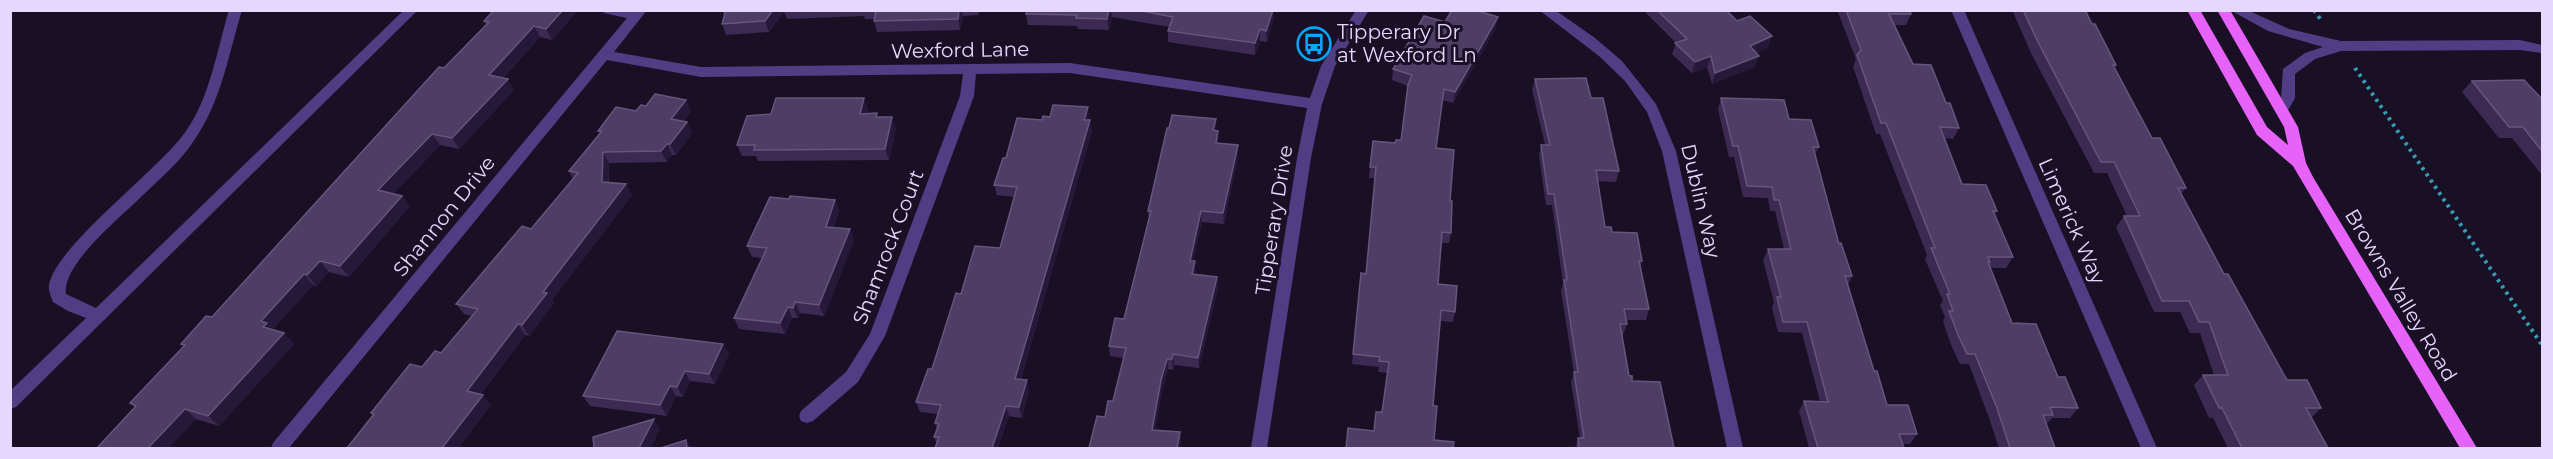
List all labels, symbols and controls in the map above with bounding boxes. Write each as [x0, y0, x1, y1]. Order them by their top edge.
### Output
place label: Tipperary Dr at Wexford Ln [1337, 20, 1477, 67]
bus stop icon: Tipperary Dr at Wexford Ln [1296, 26, 1332, 62]
street label: Wexford Lane [891, 37, 1029, 63]
street label: Dublin Way [1676, 142, 1726, 261]
street label: Tipperary Drive [1250, 143, 1298, 297]
street label: Shannon Drive [388, 151, 500, 281]
street label: Limerick Way [2034, 154, 2111, 288]
street label: Shamrock Court [847, 166, 929, 328]
street label: Browns Valley Road [2340, 204, 2462, 386]

